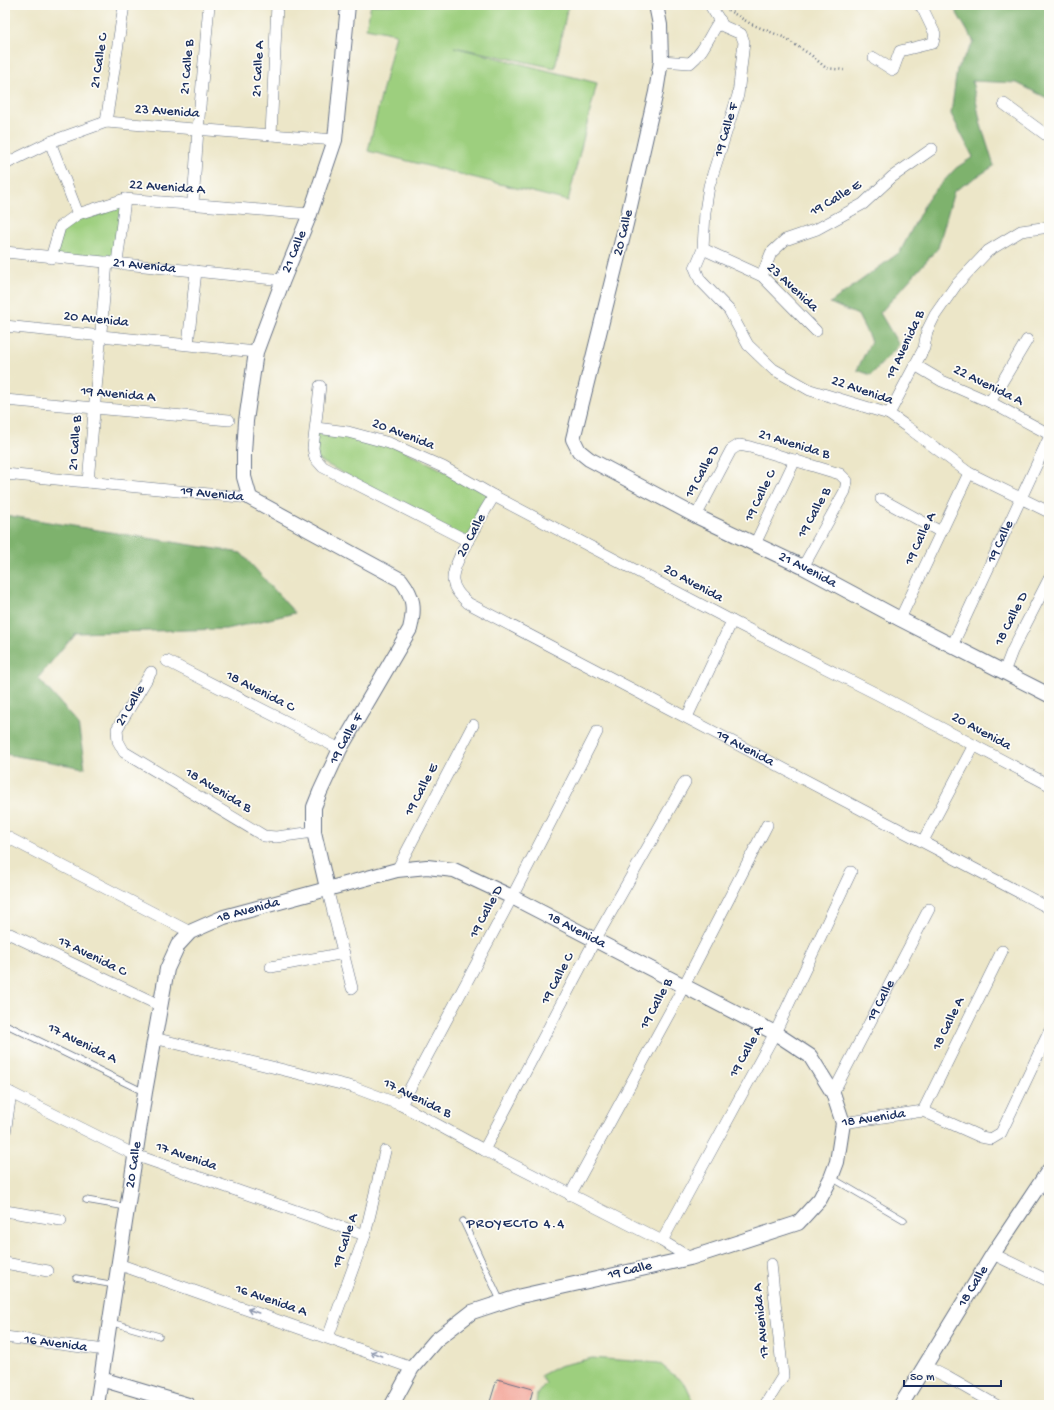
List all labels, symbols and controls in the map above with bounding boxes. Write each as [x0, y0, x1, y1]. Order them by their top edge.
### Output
street label: 21 Calle C [87, 31, 113, 90]
street label: 21 Calle B [177, 38, 199, 95]
street label: 21 Calle A [249, 40, 269, 97]
street label: 19 Calle F [711, 100, 743, 160]
street label: 23 Avenida [134, 101, 201, 123]
street label: 19 Calle E [806, 176, 866, 221]
street label: 22 Avenida A [129, 177, 206, 199]
street label: 20 Calle [610, 207, 638, 258]
street label: 21 Calle [278, 227, 311, 276]
street label: 21 Avenida [112, 254, 178, 278]
street label: 23 Avenida [763, 260, 822, 317]
street label: 19 Avenida B [882, 307, 930, 383]
street label: 20 Avenida [63, 308, 131, 332]
street label: 22 Avenida A [950, 362, 1027, 411]
street label: 22 Avenida [829, 372, 896, 410]
street label: 19 Avenida A [79, 383, 157, 407]
street label: 21 Calle B [66, 414, 86, 471]
street label: 20 Avenida [369, 415, 438, 455]
street label: 21 Avenida B [756, 426, 832, 464]
street label: 19 Calle D [681, 442, 725, 502]
street label: 19 Calle C [741, 466, 781, 526]
street label: 19 Avenida [179, 483, 246, 506]
street label: 19 Calle B [794, 484, 836, 542]
street label: 19 Calle A [901, 509, 941, 569]
street label: 20 Calle [453, 511, 491, 561]
street label: 19 Calle [983, 517, 1018, 567]
street label: 21 Avenida [776, 548, 841, 593]
street label: 20 Avenida [660, 561, 727, 607]
street label: 18 Calle D [991, 589, 1033, 650]
street label: 18 Avenida C [222, 667, 298, 717]
street label: 21 Calle [112, 682, 150, 730]
street label: 20 Avenida [948, 709, 1015, 755]
street label: 19 Calle F [325, 710, 368, 768]
street label: 19 Avenida [712, 726, 778, 771]
street label: 19 Calle E [401, 760, 443, 820]
street label: 18 Avenida B [181, 764, 255, 818]
street label: 19 Calle D [466, 882, 508, 942]
street label: 18 Avenida [213, 893, 283, 928]
street label: 18 Avenida [543, 908, 610, 953]
street label: 17 Avenida C [54, 933, 130, 982]
street label: 19 Calle C [537, 949, 579, 1008]
street label: 19 Calle B [636, 975, 678, 1033]
street label: 19 Calle [863, 976, 899, 1025]
street label: 18 Calle A [928, 994, 969, 1054]
street label: 17 Avenida A [44, 1019, 120, 1068]
street label: 19 Calle A [725, 1023, 768, 1082]
street label: 17 Avenida B [379, 1075, 455, 1123]
street label: 18 Avenida [840, 1105, 908, 1132]
street label: 17 Avenida [152, 1138, 220, 1176]
street label: 20 Calle [122, 1140, 146, 1189]
street label: 19 Calle A [329, 1211, 363, 1271]
district label: PROYECTO 4.4 [466, 1215, 565, 1233]
street label: 19 Calle [605, 1258, 654, 1285]
street label: 18 Calle [954, 1262, 993, 1311]
street label: 16 Avenida A [232, 1280, 310, 1321]
street label: 17 Avenida A [750, 1282, 774, 1360]
one-way arrow [247, 1307, 260, 1314]
street label: 16 Avenida [22, 1331, 89, 1356]
one-way arrow [370, 1350, 382, 1358]
scale bar [904, 1362, 1001, 1388]
text: 50 m [910, 1371, 935, 1385]

